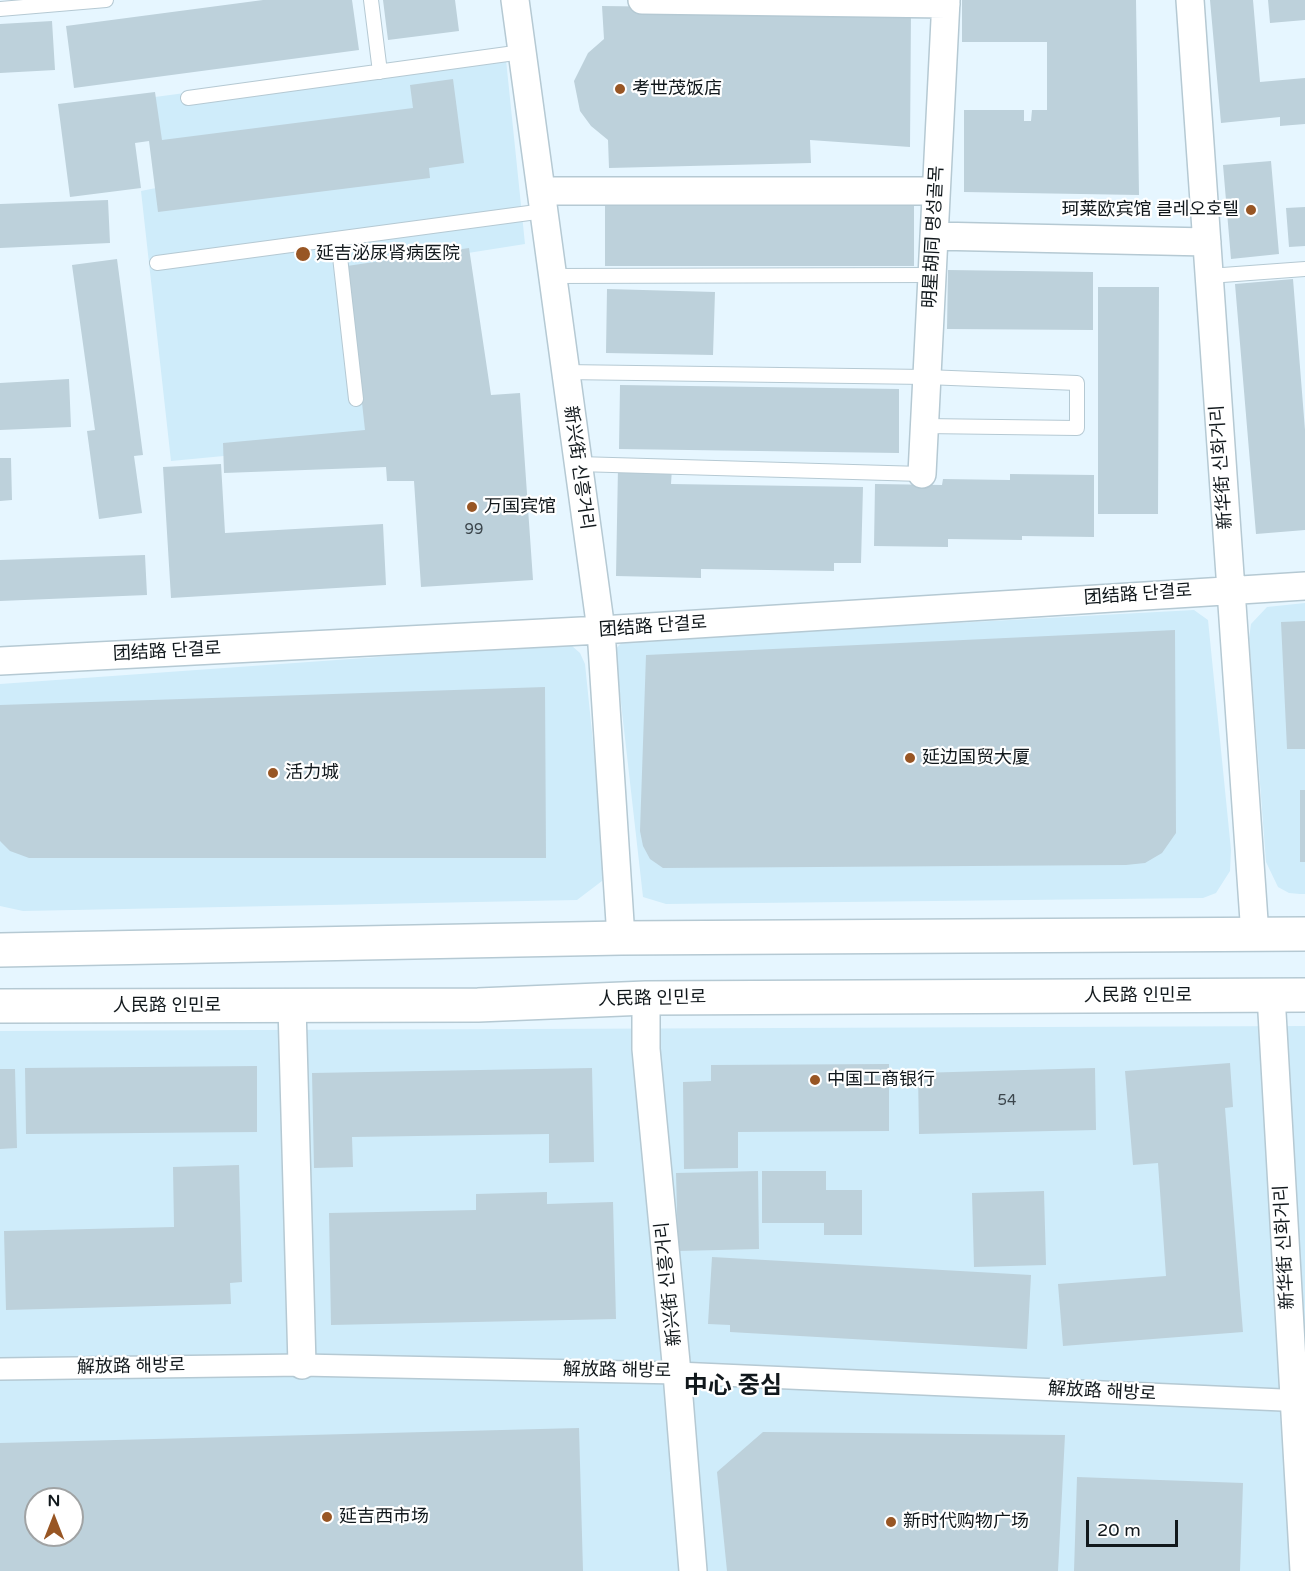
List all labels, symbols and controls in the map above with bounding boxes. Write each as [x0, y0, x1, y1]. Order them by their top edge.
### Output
place label: 考世茂饭店 [632, 78, 722, 100]
marker: 考世茂饭店 [613, 82, 627, 96]
street label: 明星胡同 명성골목 [919, 165, 949, 309]
place label: 珂莱欧宾馆 클레오호텔 [1062, 199, 1239, 221]
marker: 珂莱欧宾馆 클레오호텔 [1244, 203, 1258, 217]
place label: 延吉泌尿肾病医院 [316, 243, 460, 265]
marker: 延吉泌尿肾病医院 [294, 245, 312, 263]
street label: 新华街 신화거리 [1207, 404, 1237, 530]
street label: 新兴街 신흥거리 [559, 405, 597, 531]
place label: 万国宾馆 [484, 496, 556, 518]
marker: 万国宾馆 [465, 500, 479, 514]
house number: 99 [465, 521, 483, 539]
street label: 团结路 단결로 [1083, 580, 1193, 610]
street label: 团结路 단결로 [598, 612, 708, 642]
street label: 团结路 단결로 [112, 638, 222, 666]
place label: 延边国贸大厦 [922, 747, 1030, 769]
marker: 延边国贸大厦 [903, 751, 917, 765]
place label: 活力城 [285, 762, 339, 784]
marker: 活力城 [266, 766, 280, 780]
street label: 人民路 인민로 [1084, 985, 1192, 1007]
street label: 人民路 인민로 [598, 987, 706, 1011]
street label: 人民路 인민로 [113, 995, 221, 1017]
place label: 中国工商银行 [827, 1069, 935, 1091]
marker: 中国工商银行 [808, 1073, 822, 1087]
house number: 54 [998, 1092, 1016, 1110]
street label: 新华街 신화거리 [1271, 1184, 1299, 1310]
street label: 新兴街 신흥거리 [652, 1221, 686, 1347]
street label: 解放路 해방로 [77, 1355, 185, 1379]
street label: 解放路 해방로 [563, 1359, 671, 1383]
district label: 中心 중심 [684, 1373, 782, 1401]
street label: 解放路 해방로 [1047, 1378, 1157, 1406]
north arrow [24, 1487, 84, 1547]
text: N [48, 1491, 60, 1511]
place label: 延吉西市场 [339, 1506, 429, 1528]
scale bar [1089, 1508, 1180, 1546]
marker: 延吉西市场 [320, 1510, 334, 1524]
place label: 新时代购物广场 [903, 1511, 1029, 1533]
marker: 新时代购物广场 [884, 1515, 898, 1529]
text: 20 m [1097, 1519, 1141, 1541]

